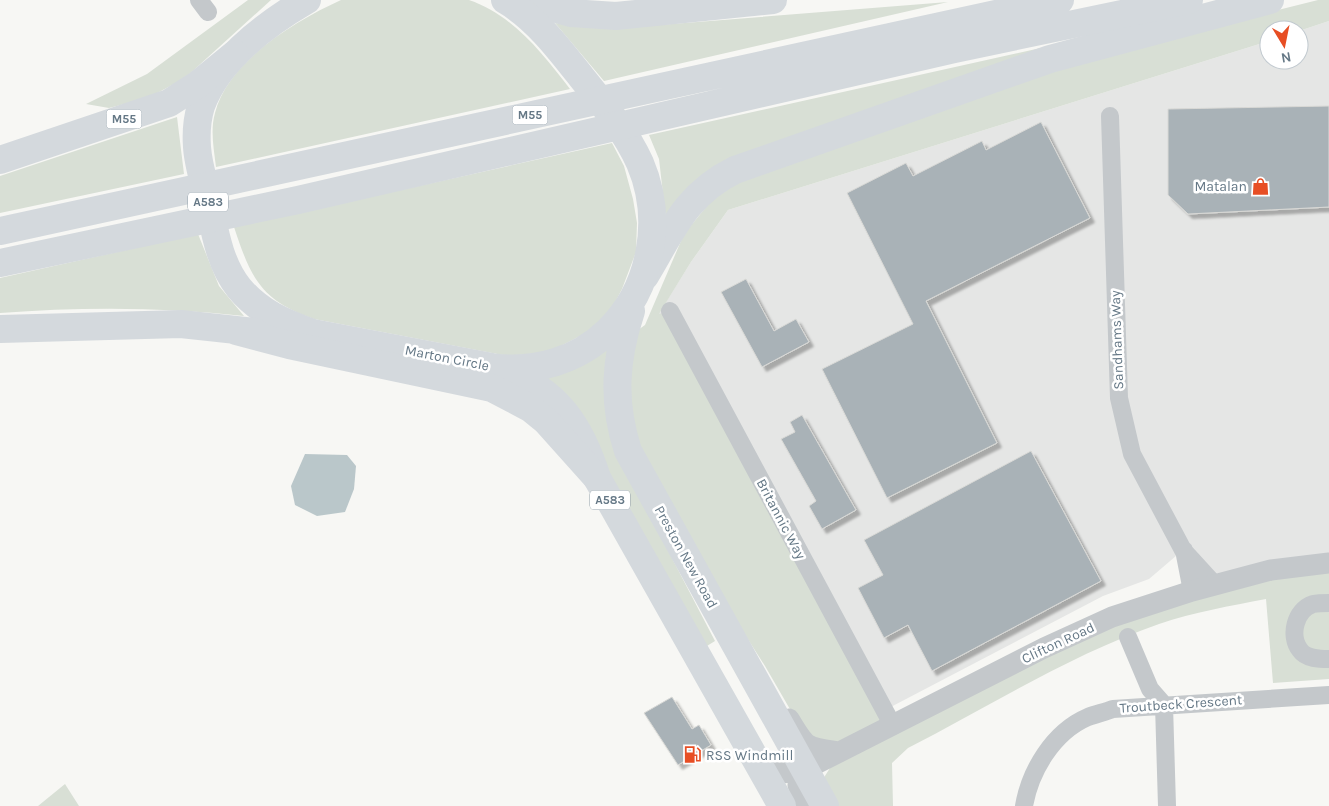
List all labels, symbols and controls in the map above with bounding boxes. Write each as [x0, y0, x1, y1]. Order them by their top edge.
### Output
north arrow [1259, 20, 1309, 70]
text: N [1280, 48, 1293, 67]
road number: M55 [512, 106, 548, 124]
road number: M55 [106, 110, 142, 128]
shop icon: Matalan [1251, 176, 1271, 196]
place label: Matalan [1194, 178, 1247, 195]
road number: A583 [188, 192, 228, 212]
street label: Sandhams Way [1107, 290, 1127, 390]
street label: Marton Circle [403, 342, 491, 374]
street label: Britannic Way [753, 476, 810, 563]
road number: A583 [590, 490, 630, 510]
street label: Preston New Road [651, 503, 721, 611]
street label: Clifton Road [1019, 619, 1097, 667]
street label: Troutbeck Crescent [1119, 691, 1243, 717]
fuel station icon: RSS Windmill [682, 745, 702, 765]
place label: RSS Windmill [706, 747, 793, 764]

